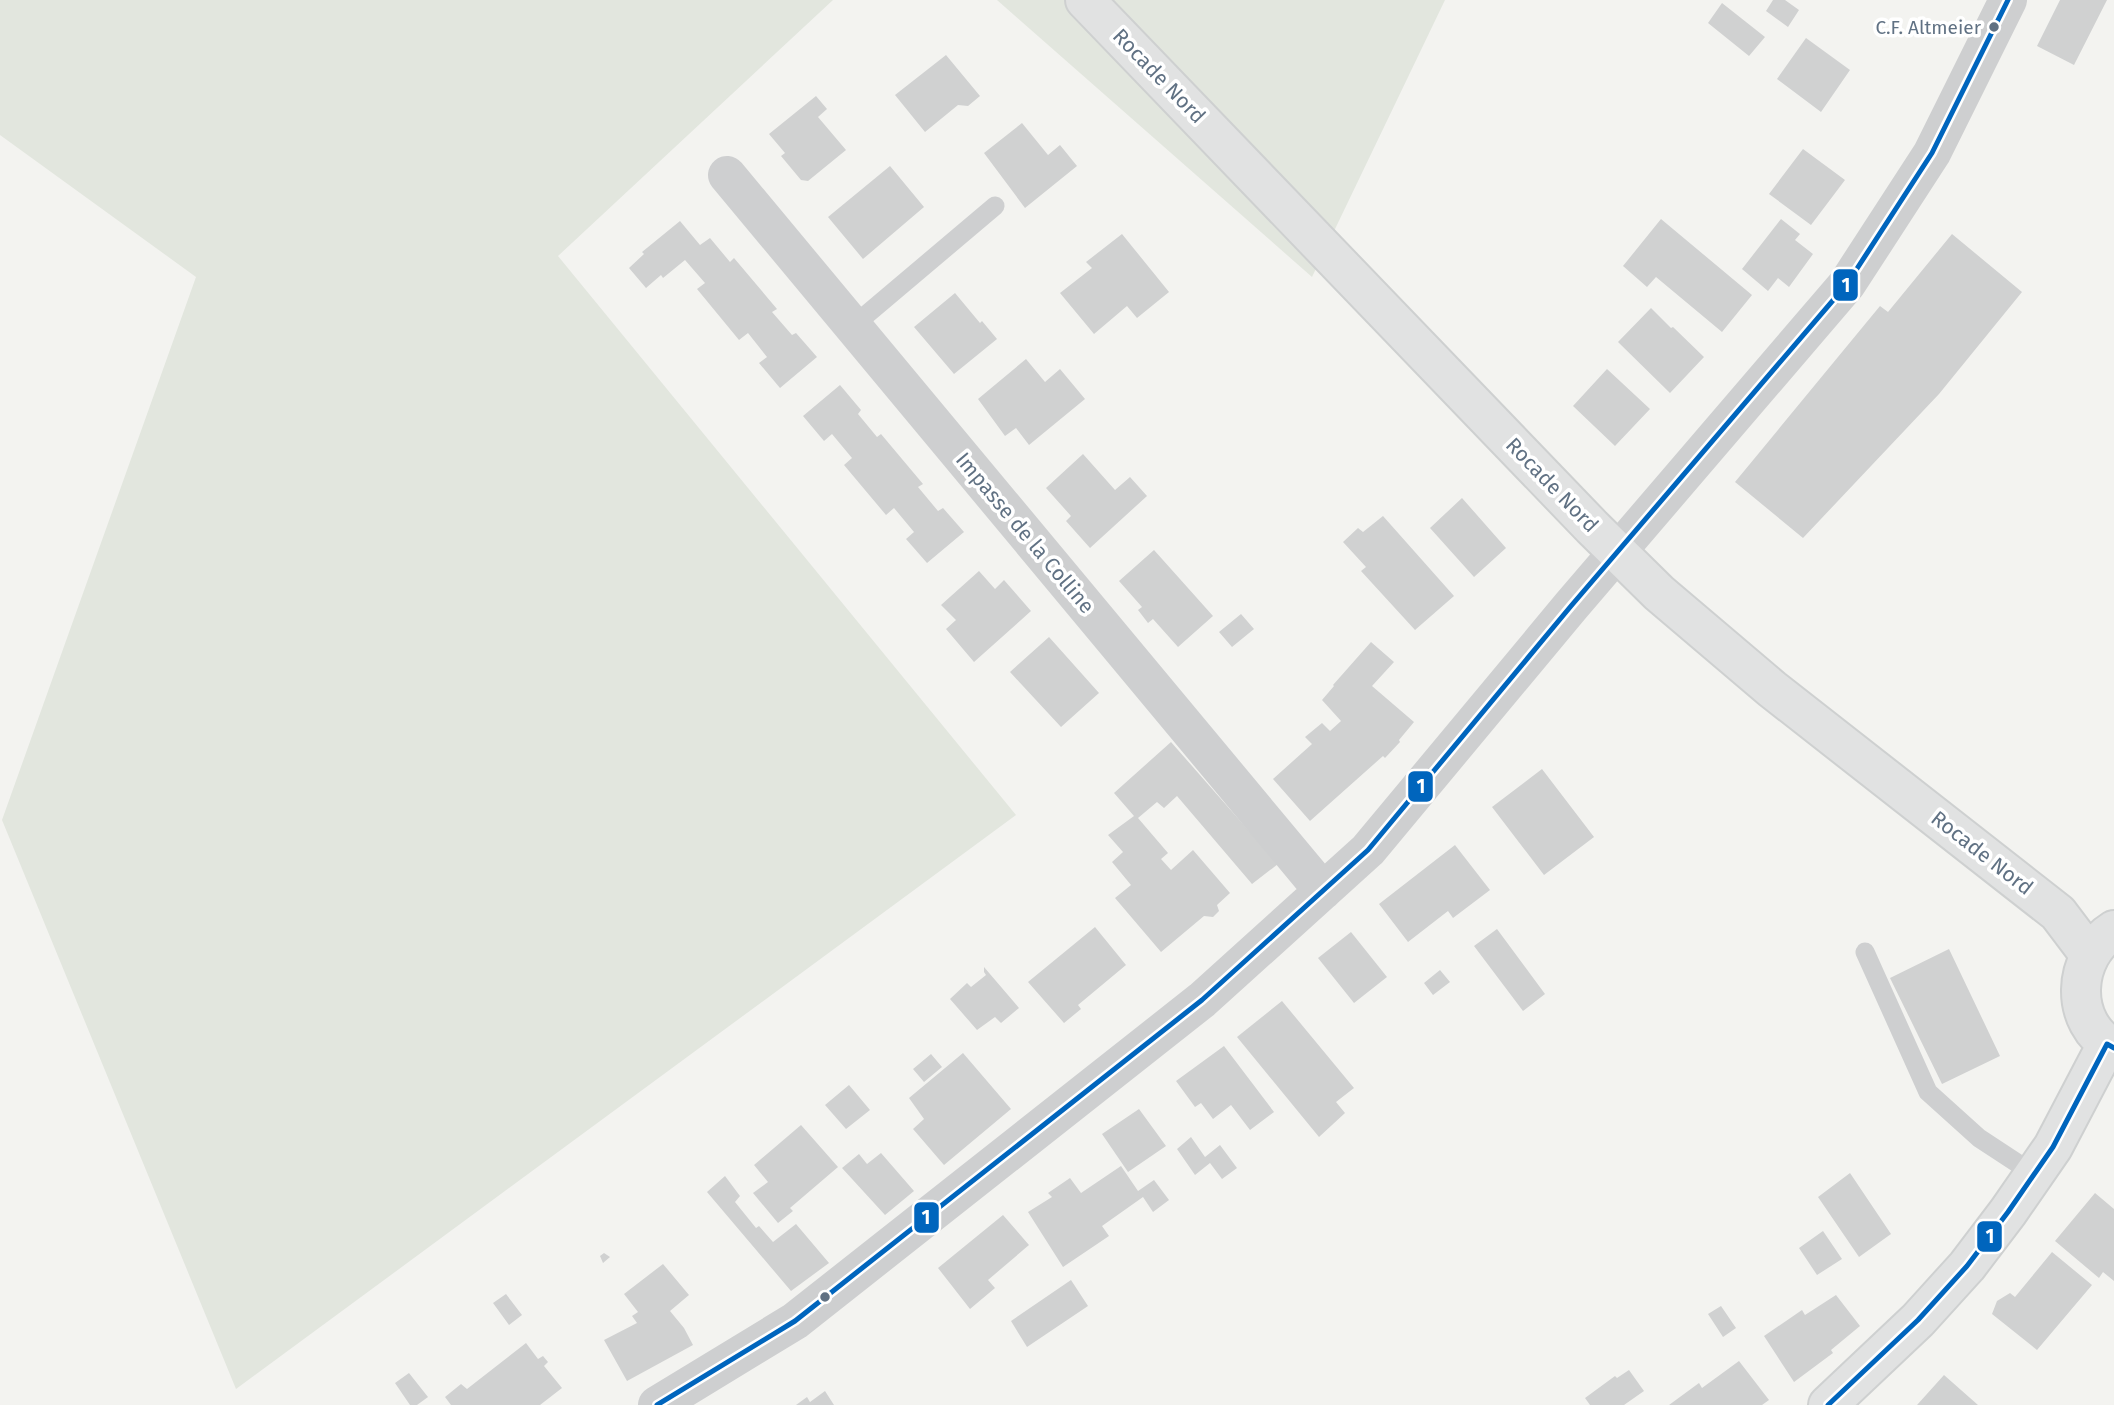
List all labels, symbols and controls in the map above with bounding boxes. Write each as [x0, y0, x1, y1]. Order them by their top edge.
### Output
place label: C.F. Altmeier [1875, 16, 1982, 39]
marker: C.F. Altmeier [1987, 20, 2001, 34]
street label: Rocade Nord [1107, 23, 1211, 129]
line badge: 1 [1832, 268, 1859, 302]
text: 1 [1842, 274, 1850, 297]
street label: Rocade Nord [1500, 432, 1604, 538]
street label: Impasse de la Colline [950, 447, 1100, 619]
line badge: 1 [1407, 770, 1434, 803]
text: 1 [1417, 775, 1425, 798]
street label: Rocade Nord [1926, 805, 2038, 901]
line badge: 1 [913, 1201, 940, 1234]
text: 1 [922, 1206, 930, 1229]
line badge: 1 [1976, 1220, 2003, 1253]
text: 1 [1986, 1225, 1994, 1248]
unlabelled marker [818, 1290, 832, 1304]

